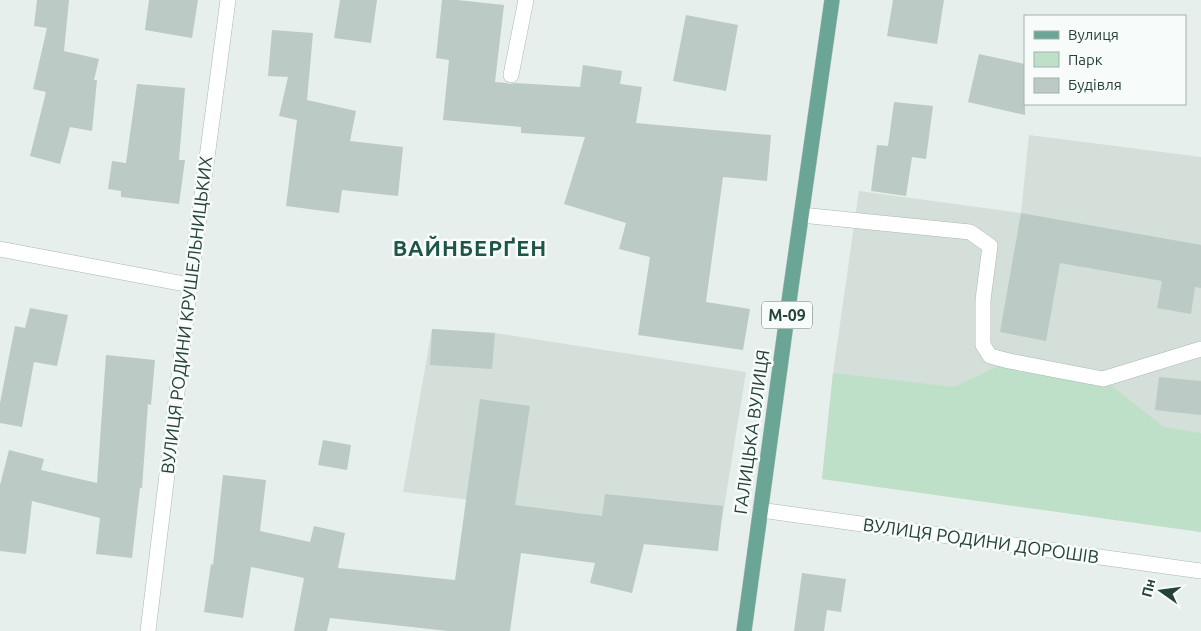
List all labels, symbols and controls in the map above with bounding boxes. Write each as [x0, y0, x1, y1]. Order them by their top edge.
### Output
legend [1024, 15, 1186, 105]
text: Вулиця [1068, 26, 1119, 43]
text: Парк [1068, 51, 1103, 68]
text: Будівля [1068, 76, 1122, 93]
street label: ВУЛИЦЯ РОДИНИ КРУШЕЛЬНИЦЬКИХ [157, 155, 215, 475]
district label: ВАЙНБЕРҐЕН [393, 235, 547, 260]
road number: М-09 [762, 302, 812, 328]
street label: ГАЛИЦЬКА ВУЛИЦЯ [730, 348, 772, 515]
street label: ВУЛИЦЯ РОДИНИ ДОРОШІВ [862, 514, 1100, 566]
north arrow [1136, 566, 1186, 616]
text: Пн [1138, 577, 1158, 599]

